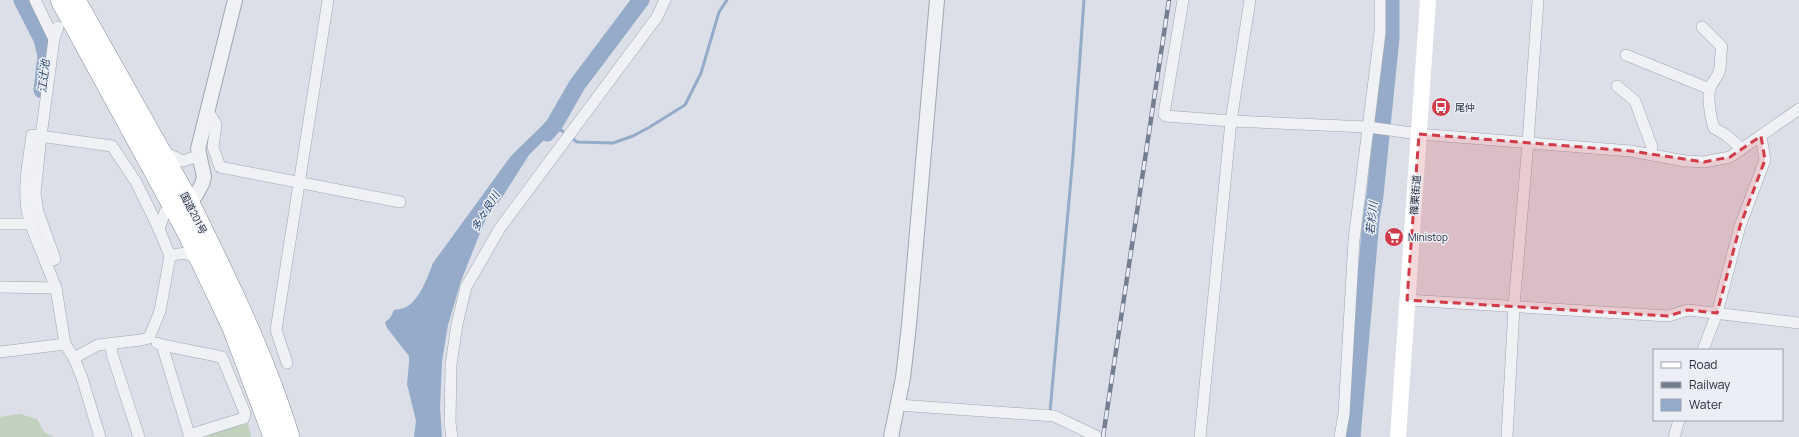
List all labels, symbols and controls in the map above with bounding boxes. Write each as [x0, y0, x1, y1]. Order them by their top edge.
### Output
water label: 江辻池 [34, 58, 52, 93]
bus stop icon: 尾仲 [1430, 96, 1452, 118]
place label: 尾仲 [1455, 100, 1475, 114]
street label: 篠栗街道 [1407, 175, 1423, 215]
water label: 多々良川 [467, 187, 503, 234]
street label: 国道201号 [177, 189, 211, 237]
water label: 若杉川 [1362, 200, 1380, 235]
supermarket icon: Ministop [1383, 226, 1405, 248]
place label: Ministop [1408, 230, 1448, 244]
legend [1653, 349, 1783, 421]
text: Road [1689, 356, 1717, 373]
text: Railway [1689, 376, 1731, 393]
text: Water [1689, 396, 1723, 413]

